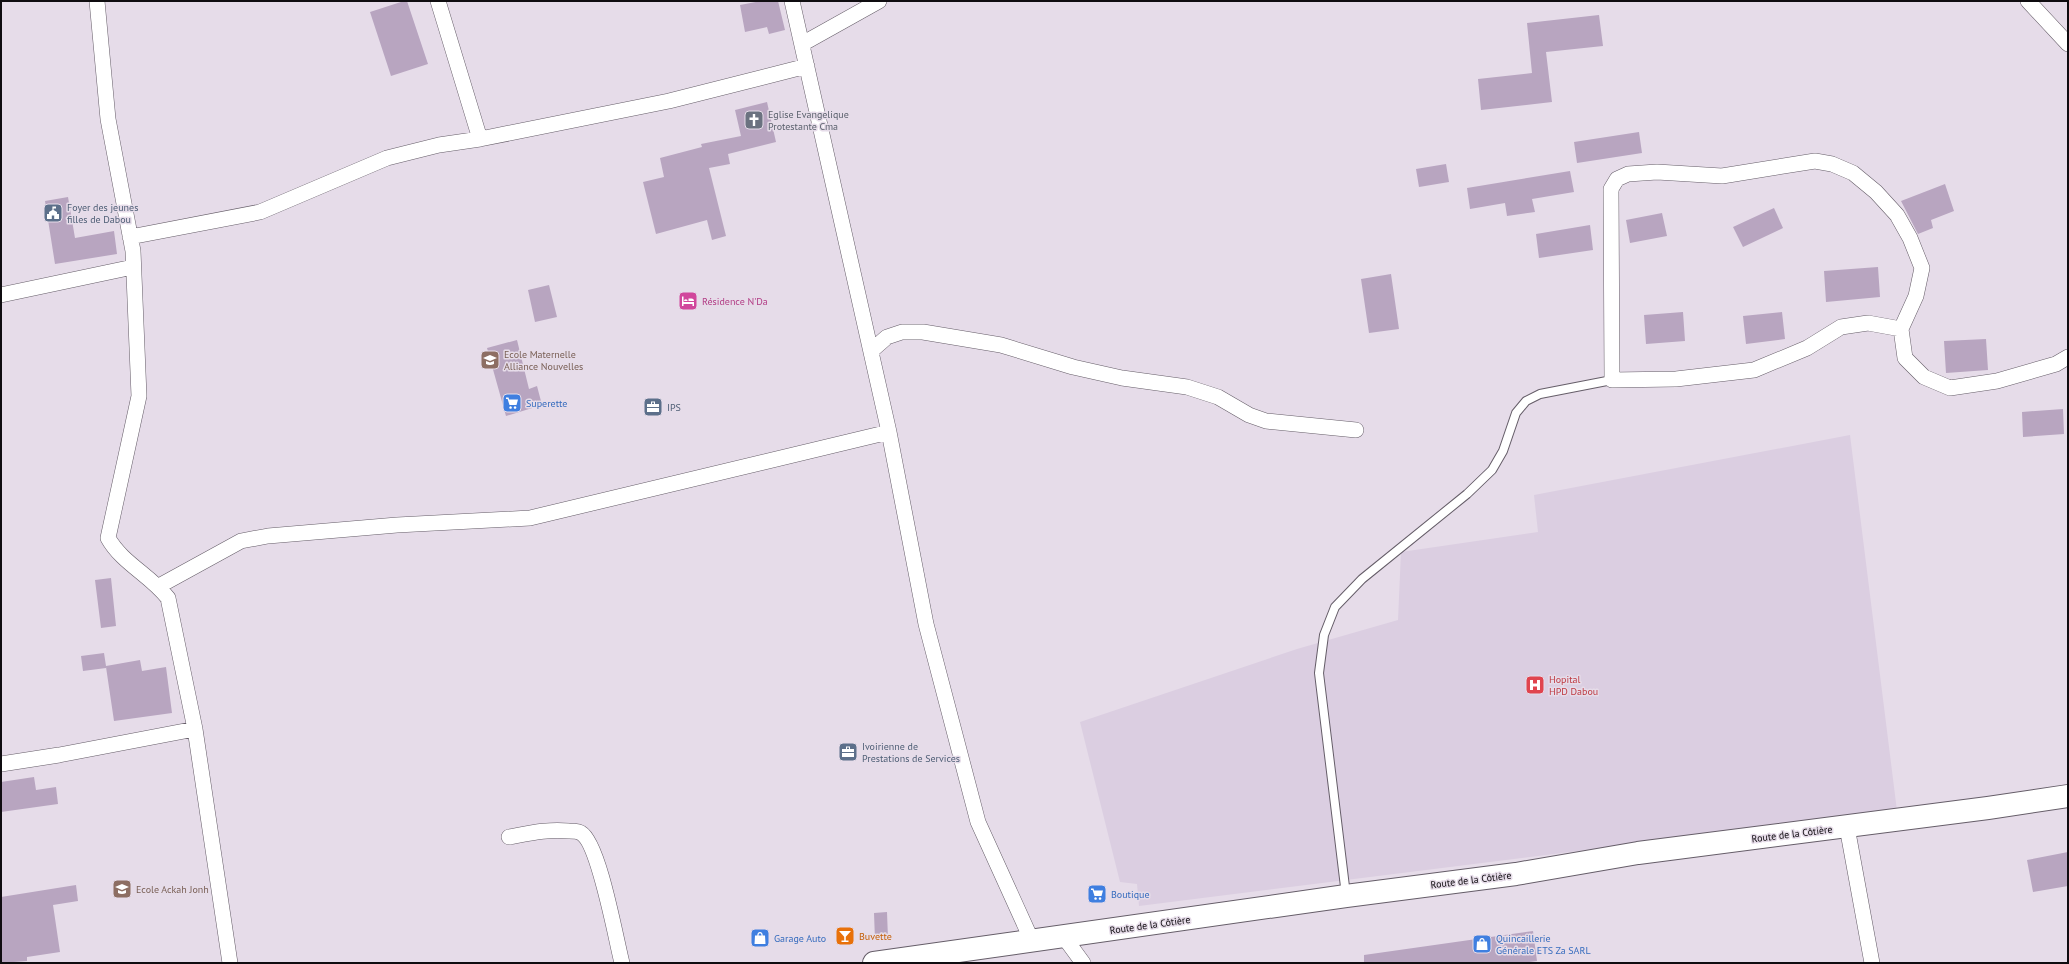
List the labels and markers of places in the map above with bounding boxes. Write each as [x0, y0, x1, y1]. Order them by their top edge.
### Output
place label: Eglise Evangelique Protestante Cma [768, 108, 849, 133]
church icon: Eglise Evangelique Protestante Cma [743, 109, 765, 131]
place label: Foyer des jeunes filles de Dabou [67, 201, 138, 226]
public building icon: Foyer des jeunes filles de Dabou [42, 202, 64, 224]
hotel icon: Résidence N'Da [677, 290, 699, 312]
place label: Résidence N'Da [702, 295, 768, 308]
place label: Ecole Maternelle Alliance Nouvelles [504, 348, 583, 373]
school or university icon: Ecole Maternelle Alliance Nouvelles [479, 349, 501, 371]
supermarket icon: Superette [501, 392, 523, 414]
office icon: IPS [642, 396, 664, 418]
place label: Superette [526, 397, 567, 410]
place label: IPS [667, 401, 681, 414]
place label: Hopital HPD Dabou [1549, 673, 1598, 698]
hospital icon: Hopital HPD Dabou [1524, 674, 1546, 696]
place label: Ivoirienne de Prestations de Services [862, 740, 960, 765]
office icon: Ivoirienne de Prestations de Services [837, 741, 859, 763]
school or university icon: Ecole Ackah Jonh [111, 878, 133, 900]
place label: Ecole Ackah Jonh [136, 883, 209, 896]
supermarket icon: Boutique [1086, 883, 1108, 905]
place label: Boutique [1111, 888, 1150, 901]
bar icon: Buvette [834, 925, 856, 947]
shop icon: Garage Auto [749, 927, 771, 949]
place label: Buvette [859, 930, 892, 943]
place label: Garage Auto [774, 932, 826, 945]
place label: Quincaillerie Générale ETS Za SARL [1496, 932, 1591, 957]
shop icon: Quincaillerie Générale ETS Za SARL [1471, 933, 1493, 955]

